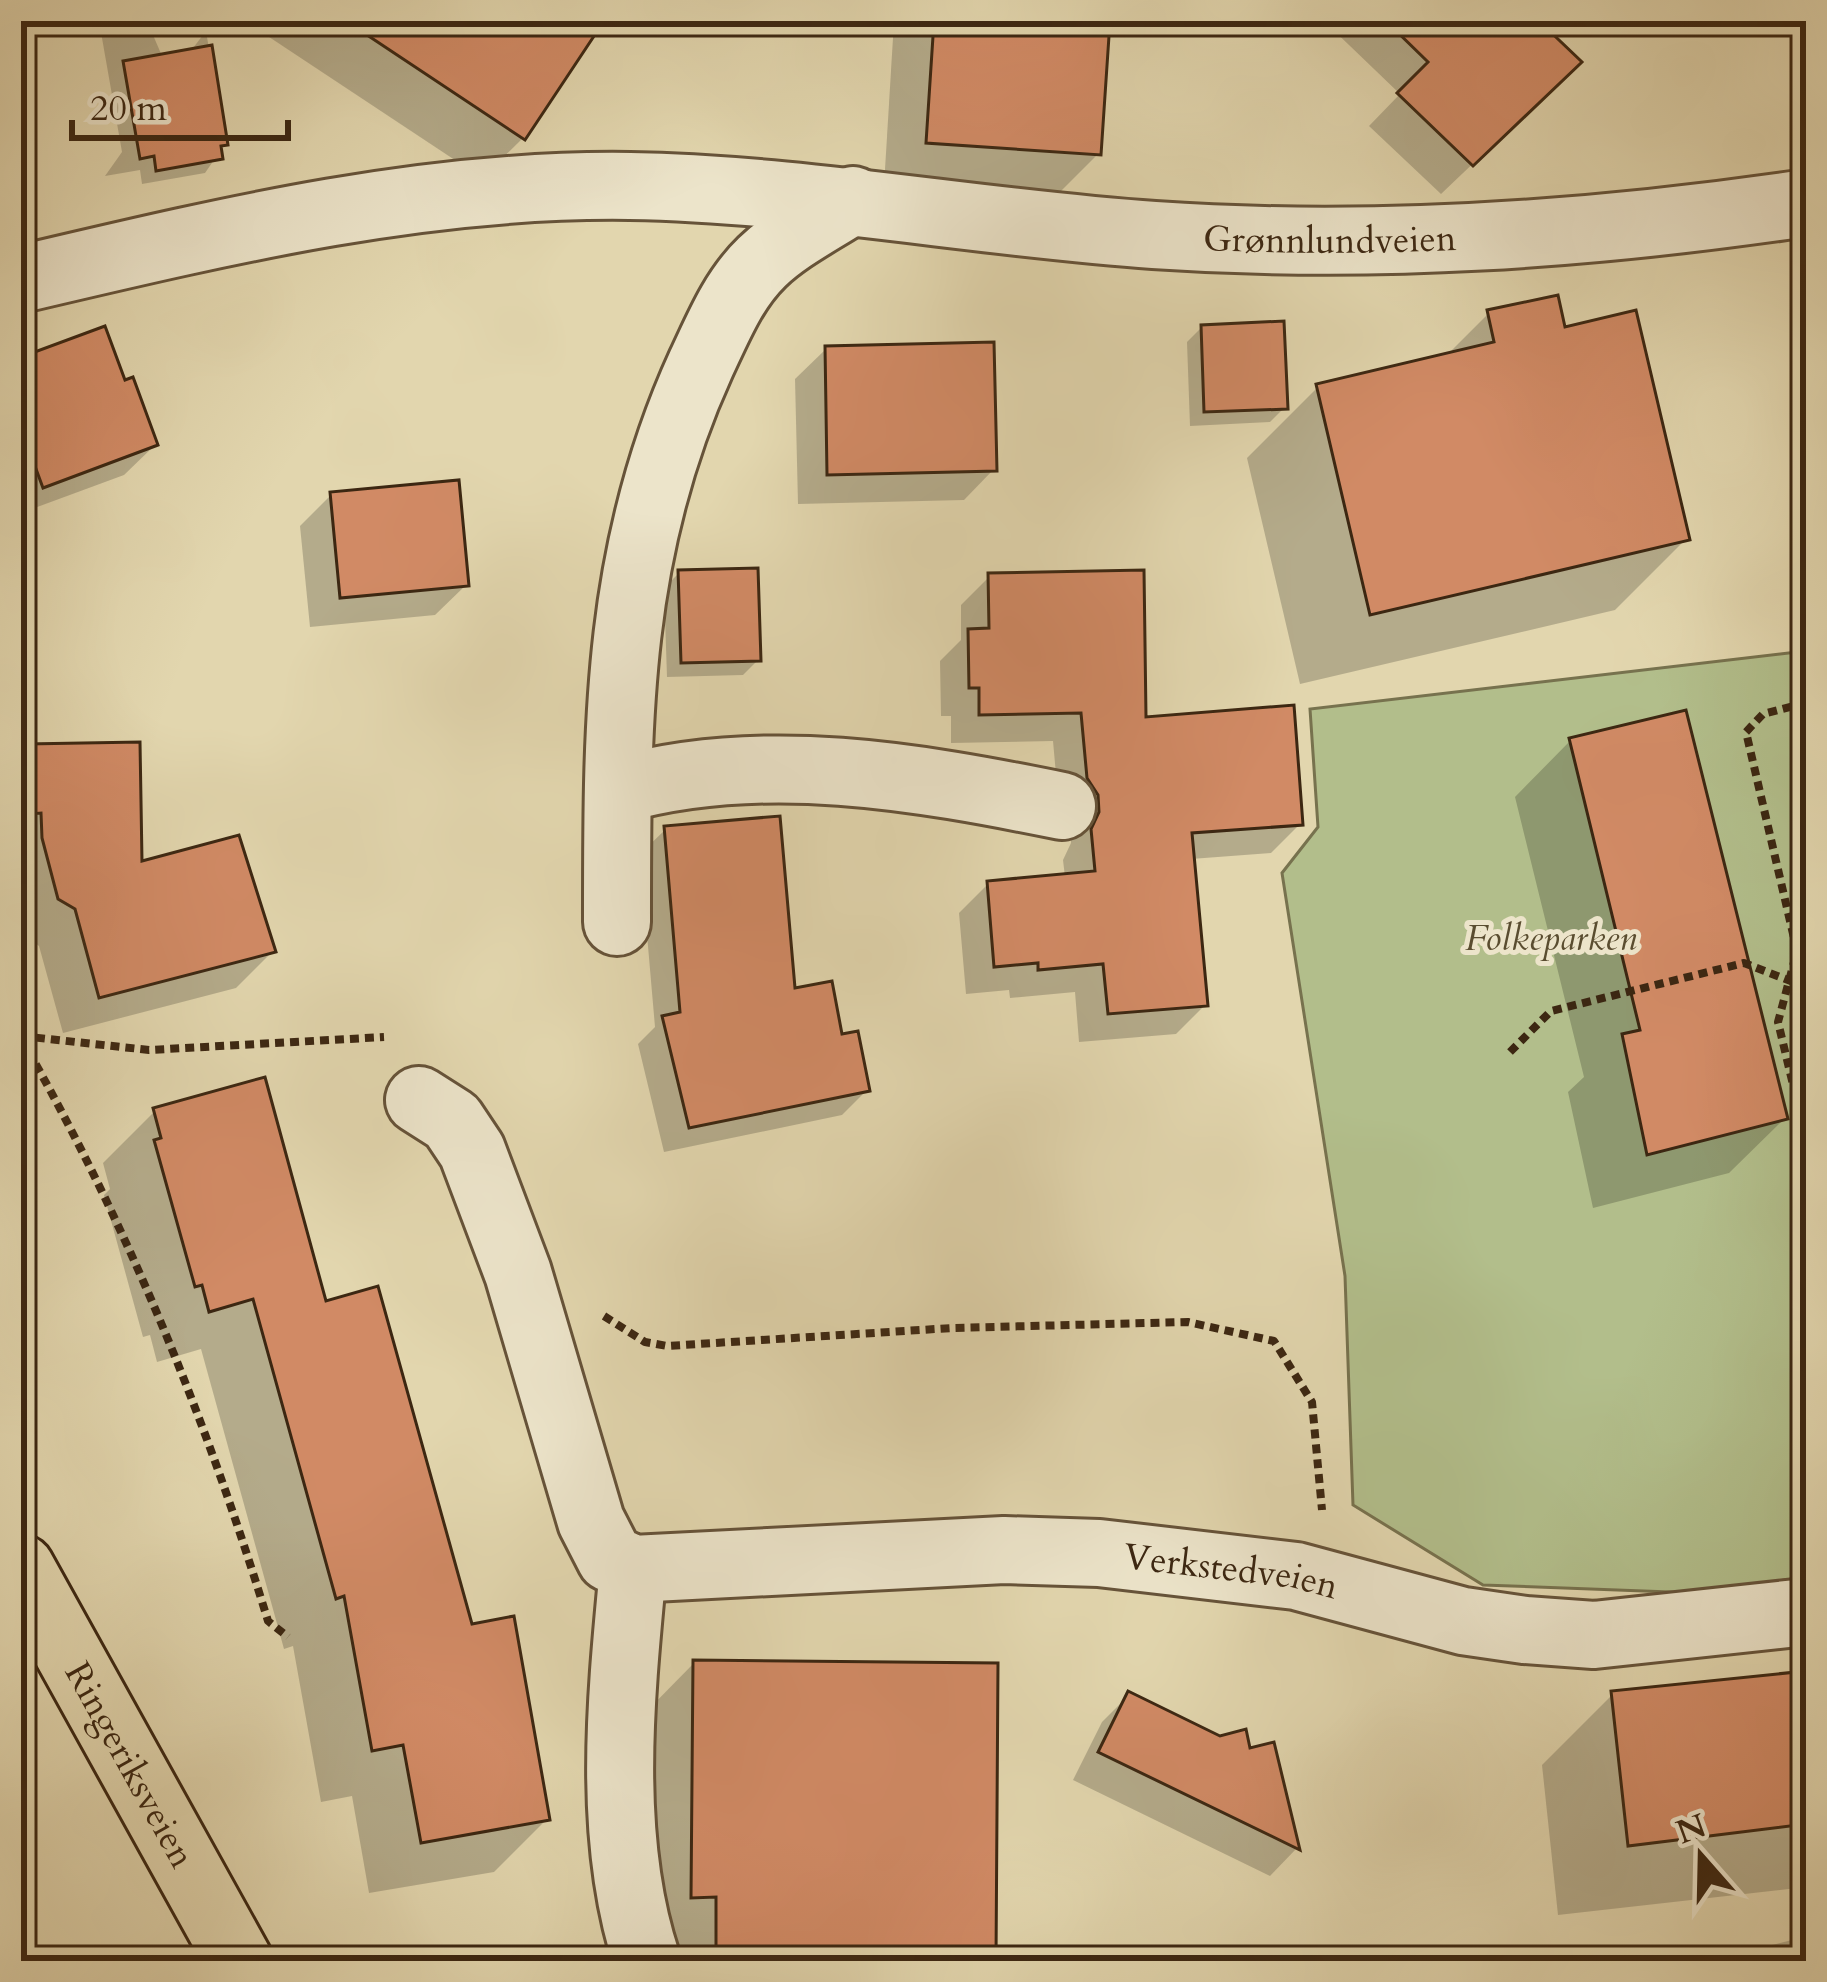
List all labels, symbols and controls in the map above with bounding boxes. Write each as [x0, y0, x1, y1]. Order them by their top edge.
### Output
scale bar [72, 66, 288, 140]
text: 20 m [90, 84, 168, 133]
street label: Grønnlundveien [1202, 213, 1458, 265]
park label: Folkeparken [1465, 914, 1637, 963]
street label: Verkstedveien [1121, 1532, 1344, 1611]
street label: Ringeriksveien [53, 1653, 207, 1877]
north arrow [1641, 1796, 1761, 1916]
text: N [1670, 1803, 1713, 1855]

